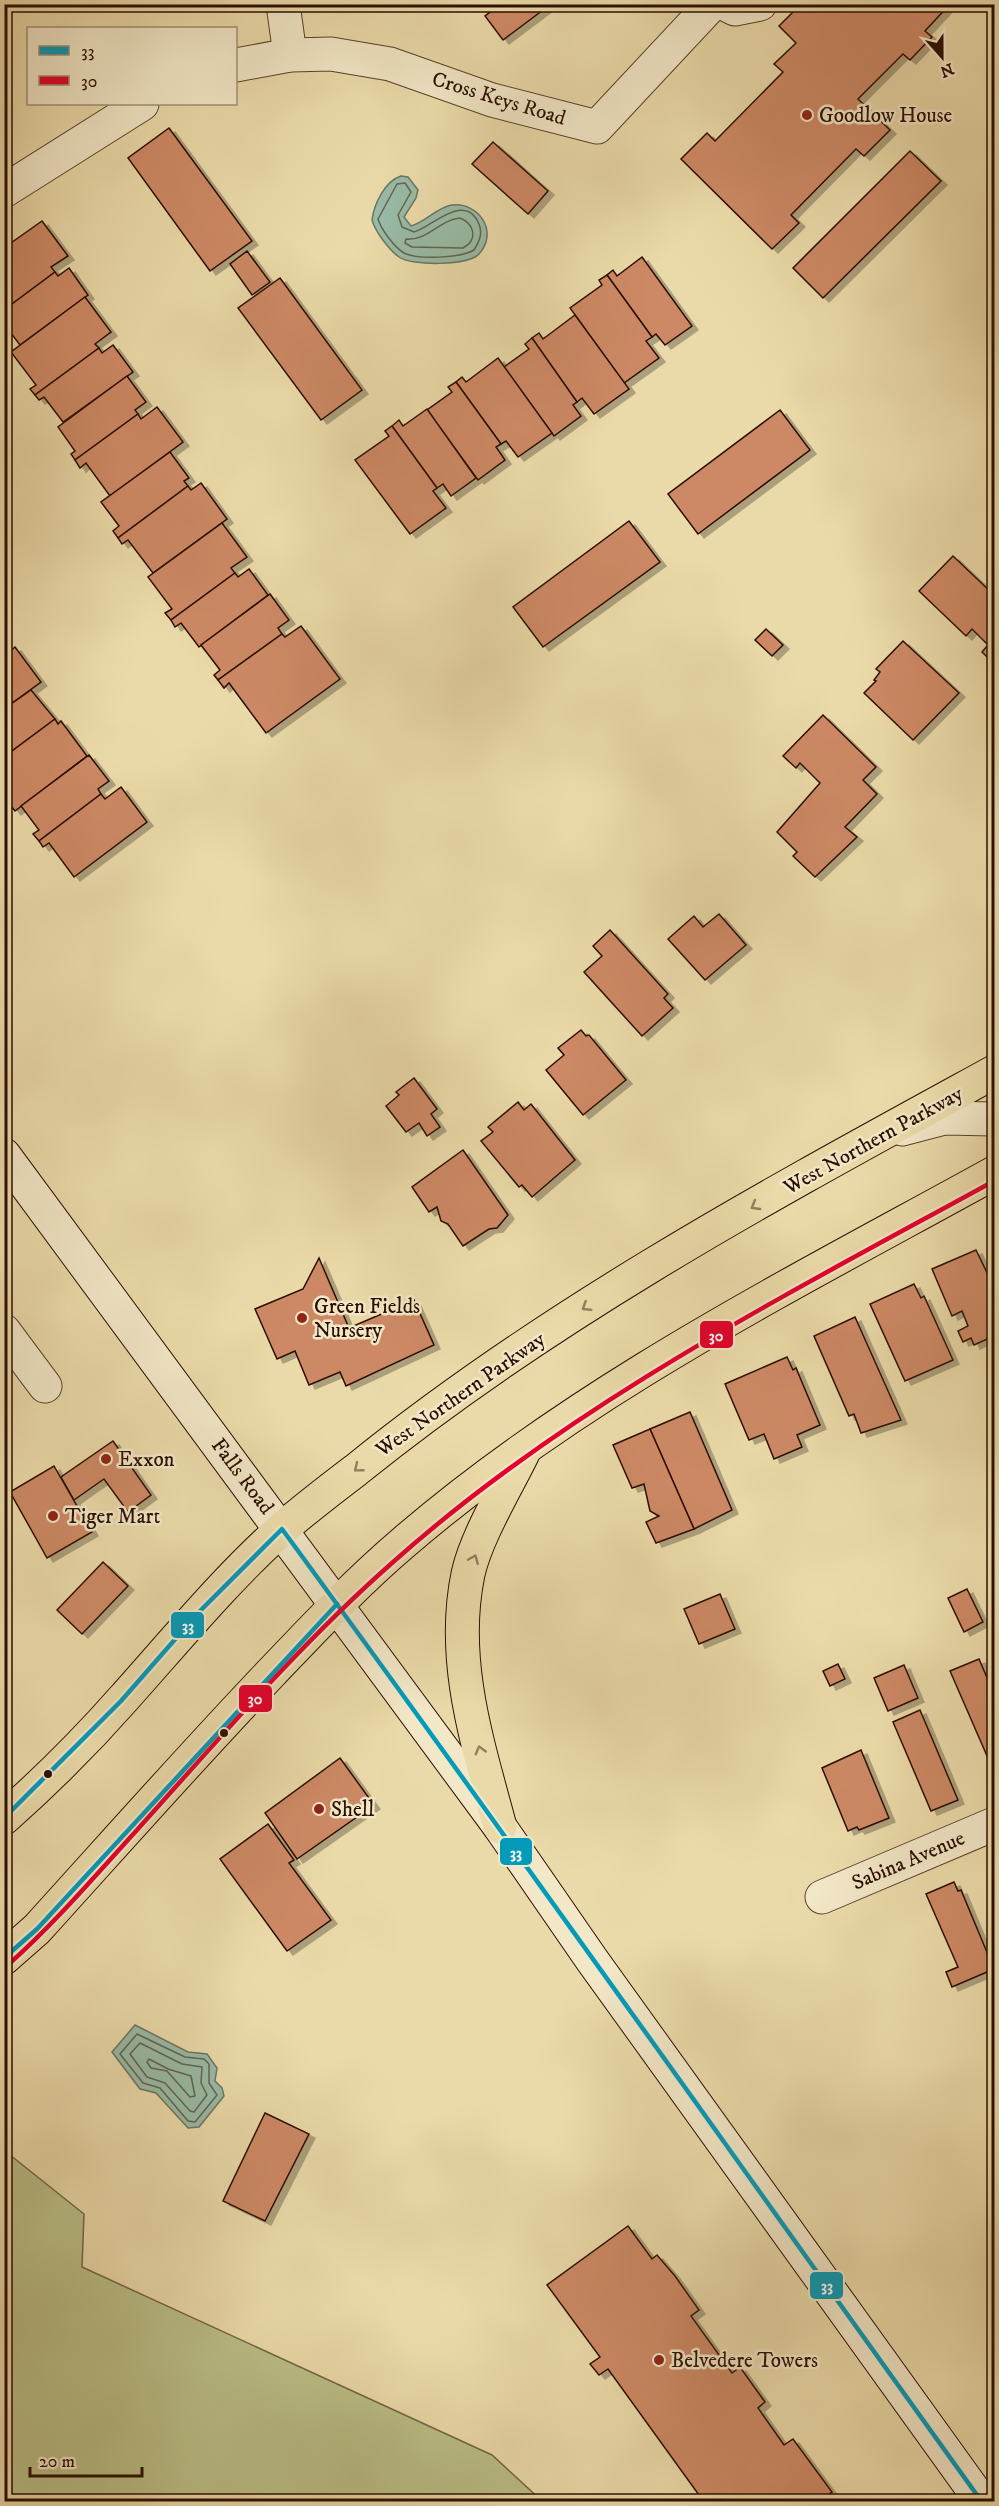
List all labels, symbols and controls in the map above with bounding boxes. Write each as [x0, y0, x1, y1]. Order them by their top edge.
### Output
legend [27, 27, 237, 105]
north arrow [912, 27, 972, 87]
text: 33 [81, 41, 94, 63]
text: N [937, 58, 957, 82]
street label: Cross Keys Road [429, 66, 569, 132]
text: 30 [81, 71, 97, 93]
place label: Goodlow House [819, 103, 953, 129]
marker: Goodlow House [800, 108, 814, 122]
street label: West Northern Parkway [778, 1080, 969, 1201]
one-way arrow [751, 1199, 761, 1211]
place label: Green Fields Nursery [314, 1294, 420, 1344]
one-way arrow [582, 1300, 592, 1312]
marker: Green Fields Nursery [295, 1311, 309, 1325]
line badge: 30 [699, 1320, 734, 1349]
street label: West Northern Parkway [370, 1326, 551, 1464]
text: 30 [709, 1326, 724, 1346]
street label: Falls Road [205, 1433, 280, 1520]
place label: Exxon [118, 1447, 175, 1473]
marker: Exxon [99, 1452, 113, 1466]
one-way arrow [354, 1460, 365, 1471]
place label: Tiger Mart [65, 1504, 160, 1530]
marker: Tiger Mart [46, 1509, 60, 1523]
one-way arrow [467, 1554, 479, 1565]
line badge: 33 [170, 1611, 205, 1639]
text: 33 [182, 1616, 194, 1636]
line badge: 30 [238, 1684, 273, 1713]
text: 30 [248, 1689, 263, 1709]
unlabelled marker [218, 1727, 230, 1739]
one-way arrow [475, 1746, 487, 1756]
unlabelled marker [42, 1768, 54, 1780]
place label: Shell [331, 1797, 375, 1823]
marker: Shell [312, 1802, 326, 1816]
street label: Sabina Avenue [848, 1825, 969, 1896]
line badge: 33 [499, 1837, 533, 1866]
text: 33 [510, 1843, 522, 1863]
line badge: 33 [809, 2271, 844, 2300]
text: 33 [821, 2276, 833, 2296]
place label: Belvedere Towers [671, 2348, 818, 2374]
marker: Belvedere Towers [652, 2353, 666, 2367]
scale bar [30, 2440, 142, 2478]
text: 20 m [39, 2451, 75, 2473]

